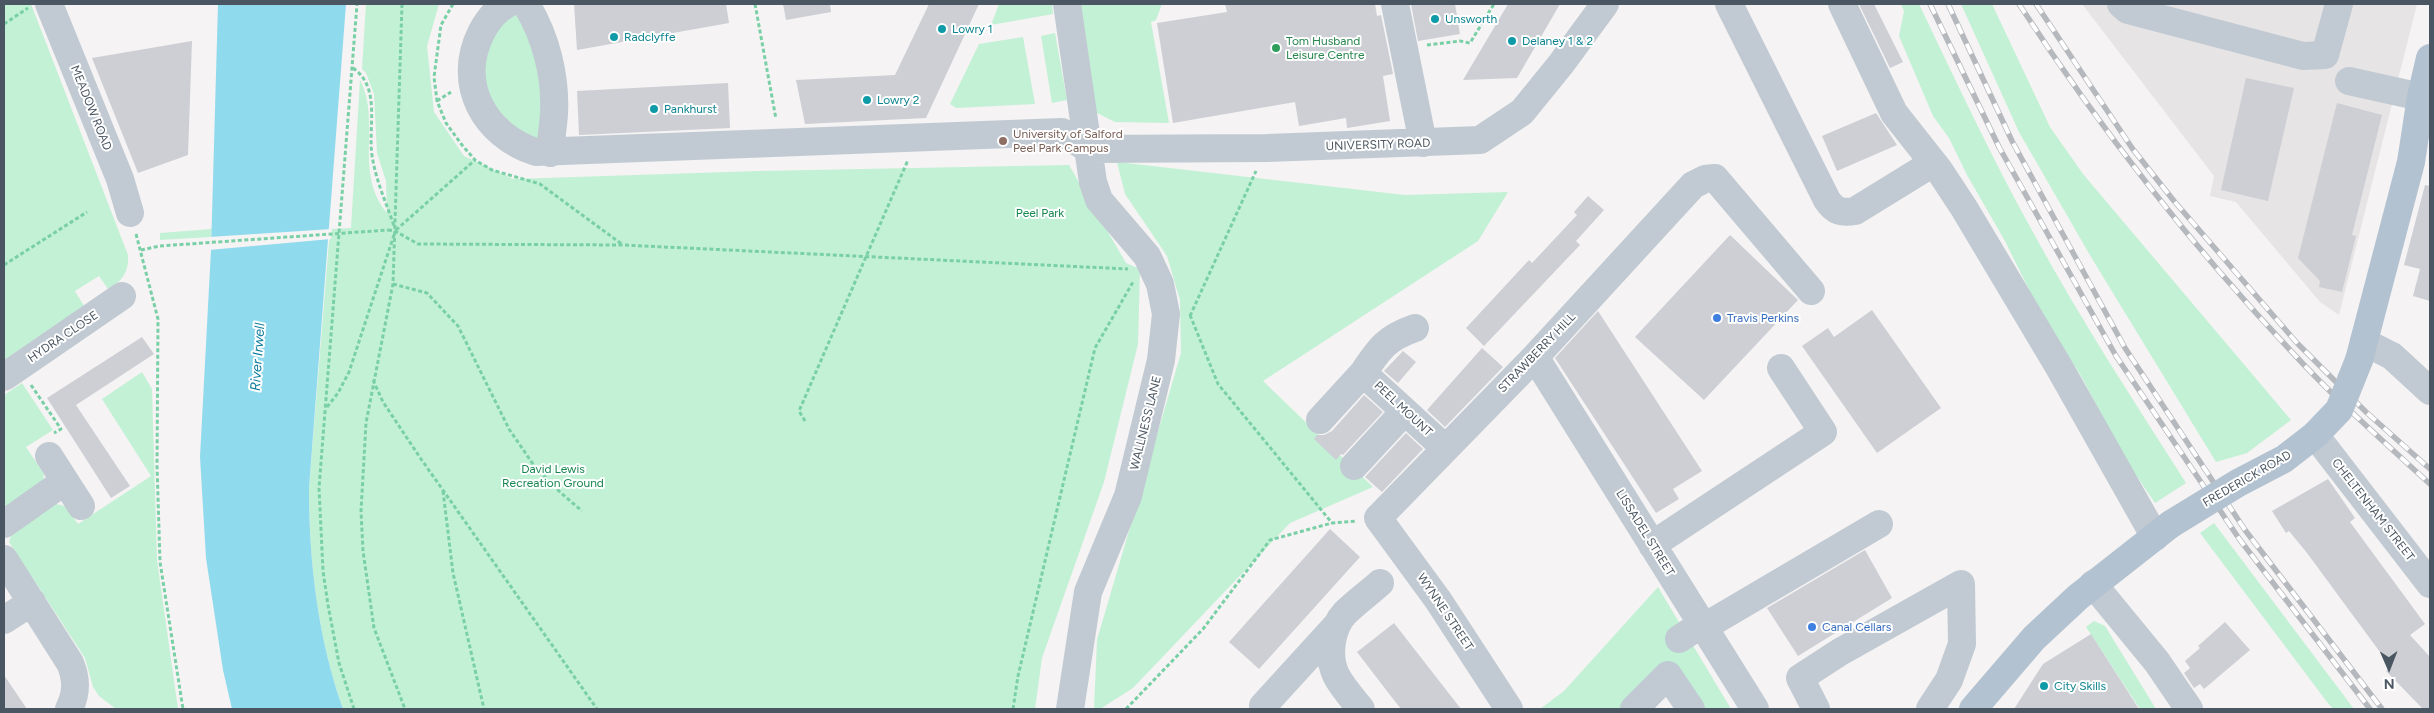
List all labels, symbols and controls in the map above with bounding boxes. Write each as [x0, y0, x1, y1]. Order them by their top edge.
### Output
place label: Unsworth [1445, 12, 1497, 26]
marker: Unsworth [1429, 13, 1441, 25]
place label: Lowry 1 [952, 22, 993, 36]
marker: Lowry 1 [936, 23, 948, 35]
place label: Radclyffe [624, 30, 675, 44]
marker: Radclyffe [608, 31, 620, 43]
place label: Tom Husband Leisure Centre [1286, 34, 1364, 62]
place label: Delaney 1 & 2 [1522, 34, 1593, 48]
marker: Delaney 1 & 2 [1506, 35, 1518, 47]
marker: Tom Husband Leisure Centre [1270, 42, 1282, 54]
street label: MEADOW ROAD [67, 63, 115, 153]
place label: Lowry 2 [877, 93, 919, 107]
marker: Lowry 2 [861, 94, 873, 106]
place label: Pankhurst [664, 102, 717, 116]
marker: Pankhurst [648, 103, 660, 115]
place label: University of Salford Peel Park Campus [1013, 127, 1123, 155]
marker: University of Salford Peel Park Campus [997, 135, 1009, 147]
street label: UNIVERSITY ROAD [1325, 136, 1431, 154]
park label: Peel Park [1016, 206, 1064, 220]
street label: HYDRA CLOSE [25, 308, 101, 366]
street label: STRAWBERRY HILL [1495, 310, 1579, 396]
place label: Travis Perkins [1727, 311, 1799, 325]
marker: Travis Perkins [1711, 312, 1723, 324]
water label: River Irwell [247, 322, 269, 392]
street label: WALLNESS LANE [1127, 374, 1165, 472]
street label: PEEL MOUNT [1371, 378, 1435, 440]
street label: FREDERICK ROAD [2200, 448, 2294, 510]
street label: CHELTENHAM STREET [2329, 456, 2417, 564]
park label: David Lewis Recreation Ground [502, 462, 604, 490]
street label: LISSADEL STREET [1613, 487, 1677, 579]
street label: WYNNE STREET [1414, 571, 1476, 653]
place label: Canal Cellars [1822, 620, 1891, 634]
marker: Canal Cellars [1806, 621, 1818, 633]
north arrow [2364, 643, 2414, 693]
text: N [2384, 675, 2395, 692]
place label: City Skills [2054, 679, 2106, 693]
marker: City Skills [2038, 680, 2050, 692]

